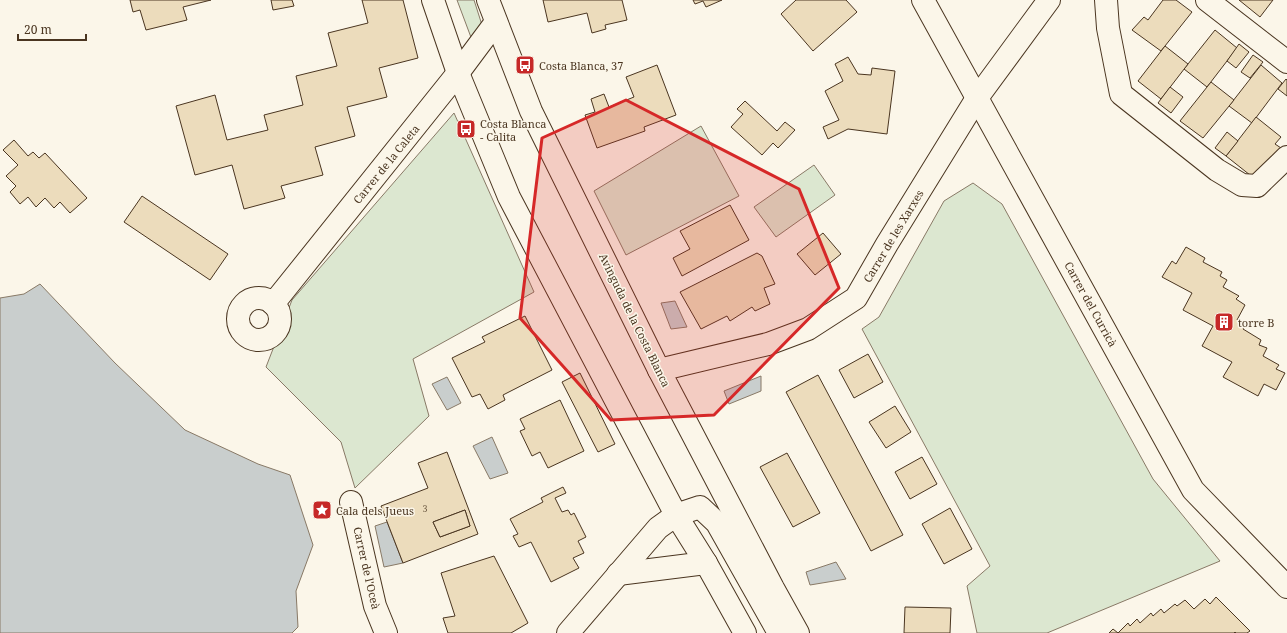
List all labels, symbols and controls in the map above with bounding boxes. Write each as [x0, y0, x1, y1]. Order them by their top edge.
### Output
scale bar [18, 16, 86, 42]
text: 20 m [24, 21, 52, 38]
bus stop icon: Costa Blanca, 37 [514, 54, 536, 76]
place label: Costa Blanca, 37 [539, 58, 623, 73]
place label: Costa Blanca - Calita [480, 116, 546, 144]
bus stop icon: Costa Blanca - Calita [455, 118, 477, 140]
street label: Carrer de la Caleta [349, 121, 423, 207]
street label: Carrer de les Xarxes [859, 187, 927, 285]
street label: Avinguda de la Costa Blanca [596, 251, 674, 389]
street label: Carrer del Curricà [1061, 259, 1121, 349]
building icon: torre B [1213, 311, 1235, 333]
place label: torre B [1238, 315, 1275, 330]
place icon: Cala dels Jueus [311, 499, 333, 521]
house number: 3 [422, 502, 428, 515]
place label: Cala dels Jueus [336, 503, 414, 518]
street label: Carrer de l'Oceà [350, 525, 384, 611]

